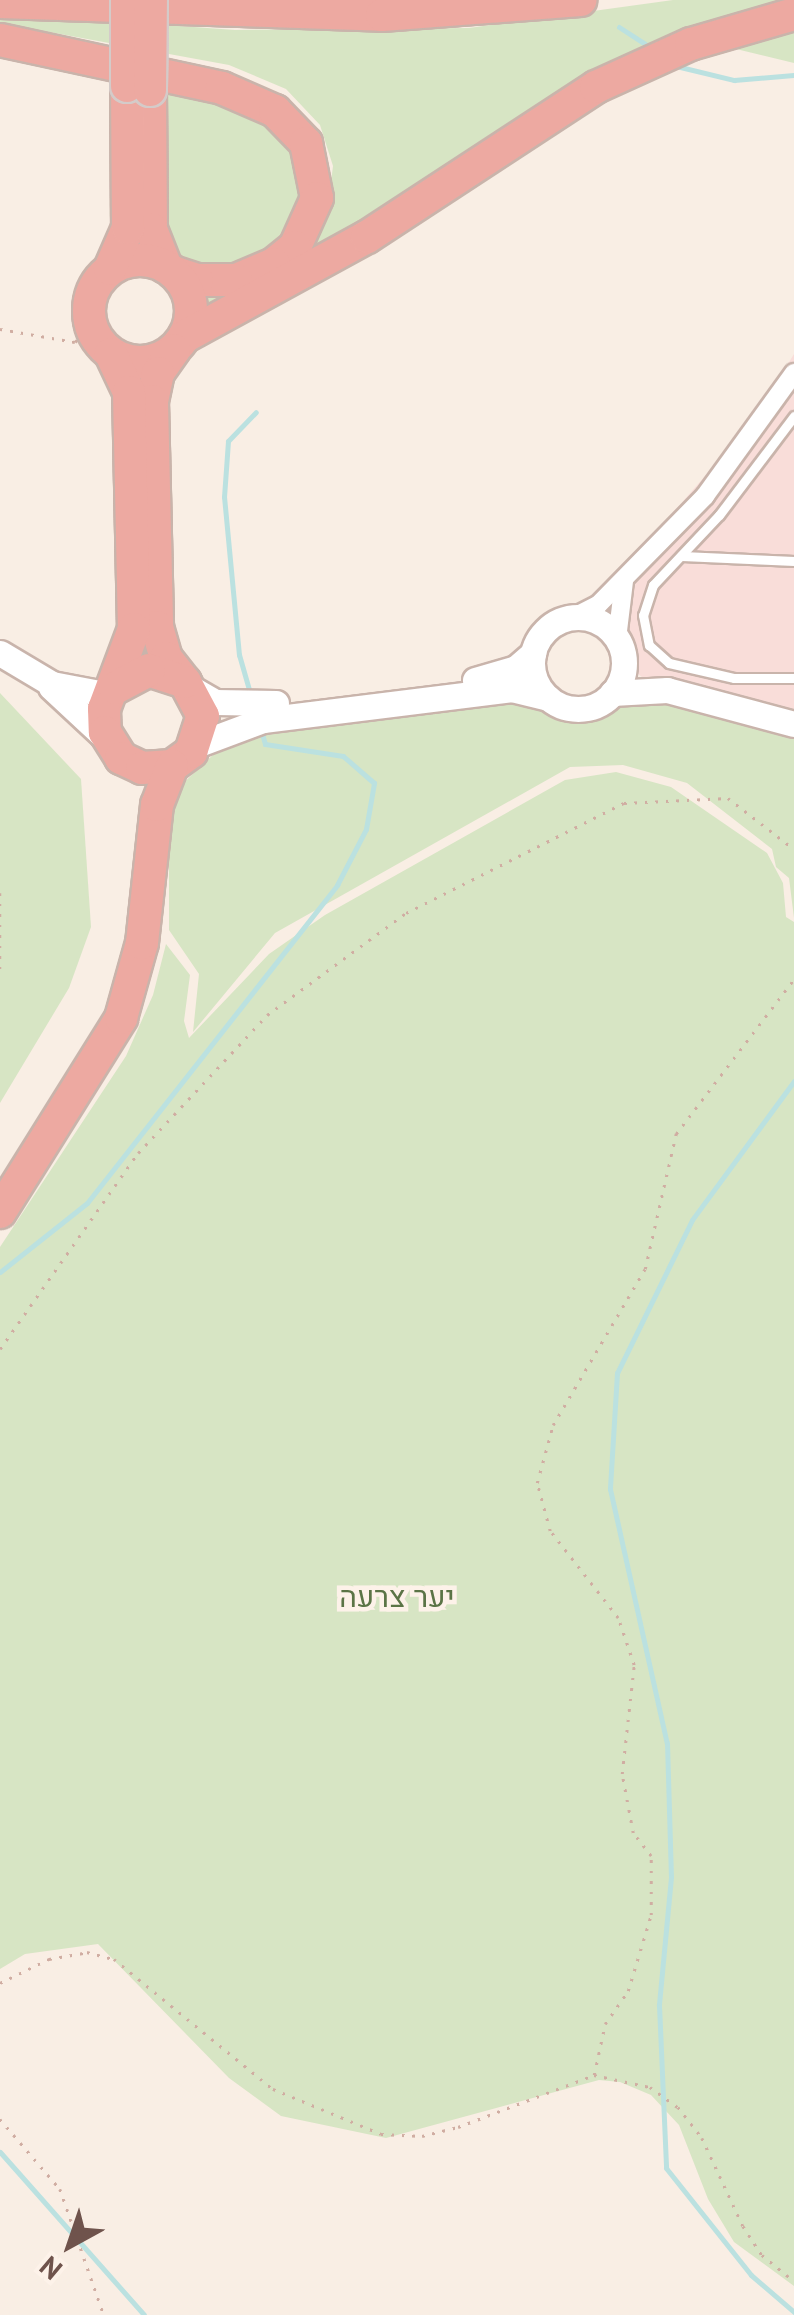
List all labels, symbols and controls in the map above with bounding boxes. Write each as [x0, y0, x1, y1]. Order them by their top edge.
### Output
park label: יער צרעה [339, 1578, 455, 1614]
north arrow [20, 2195, 120, 2295]
text: N [31, 2248, 69, 2288]

